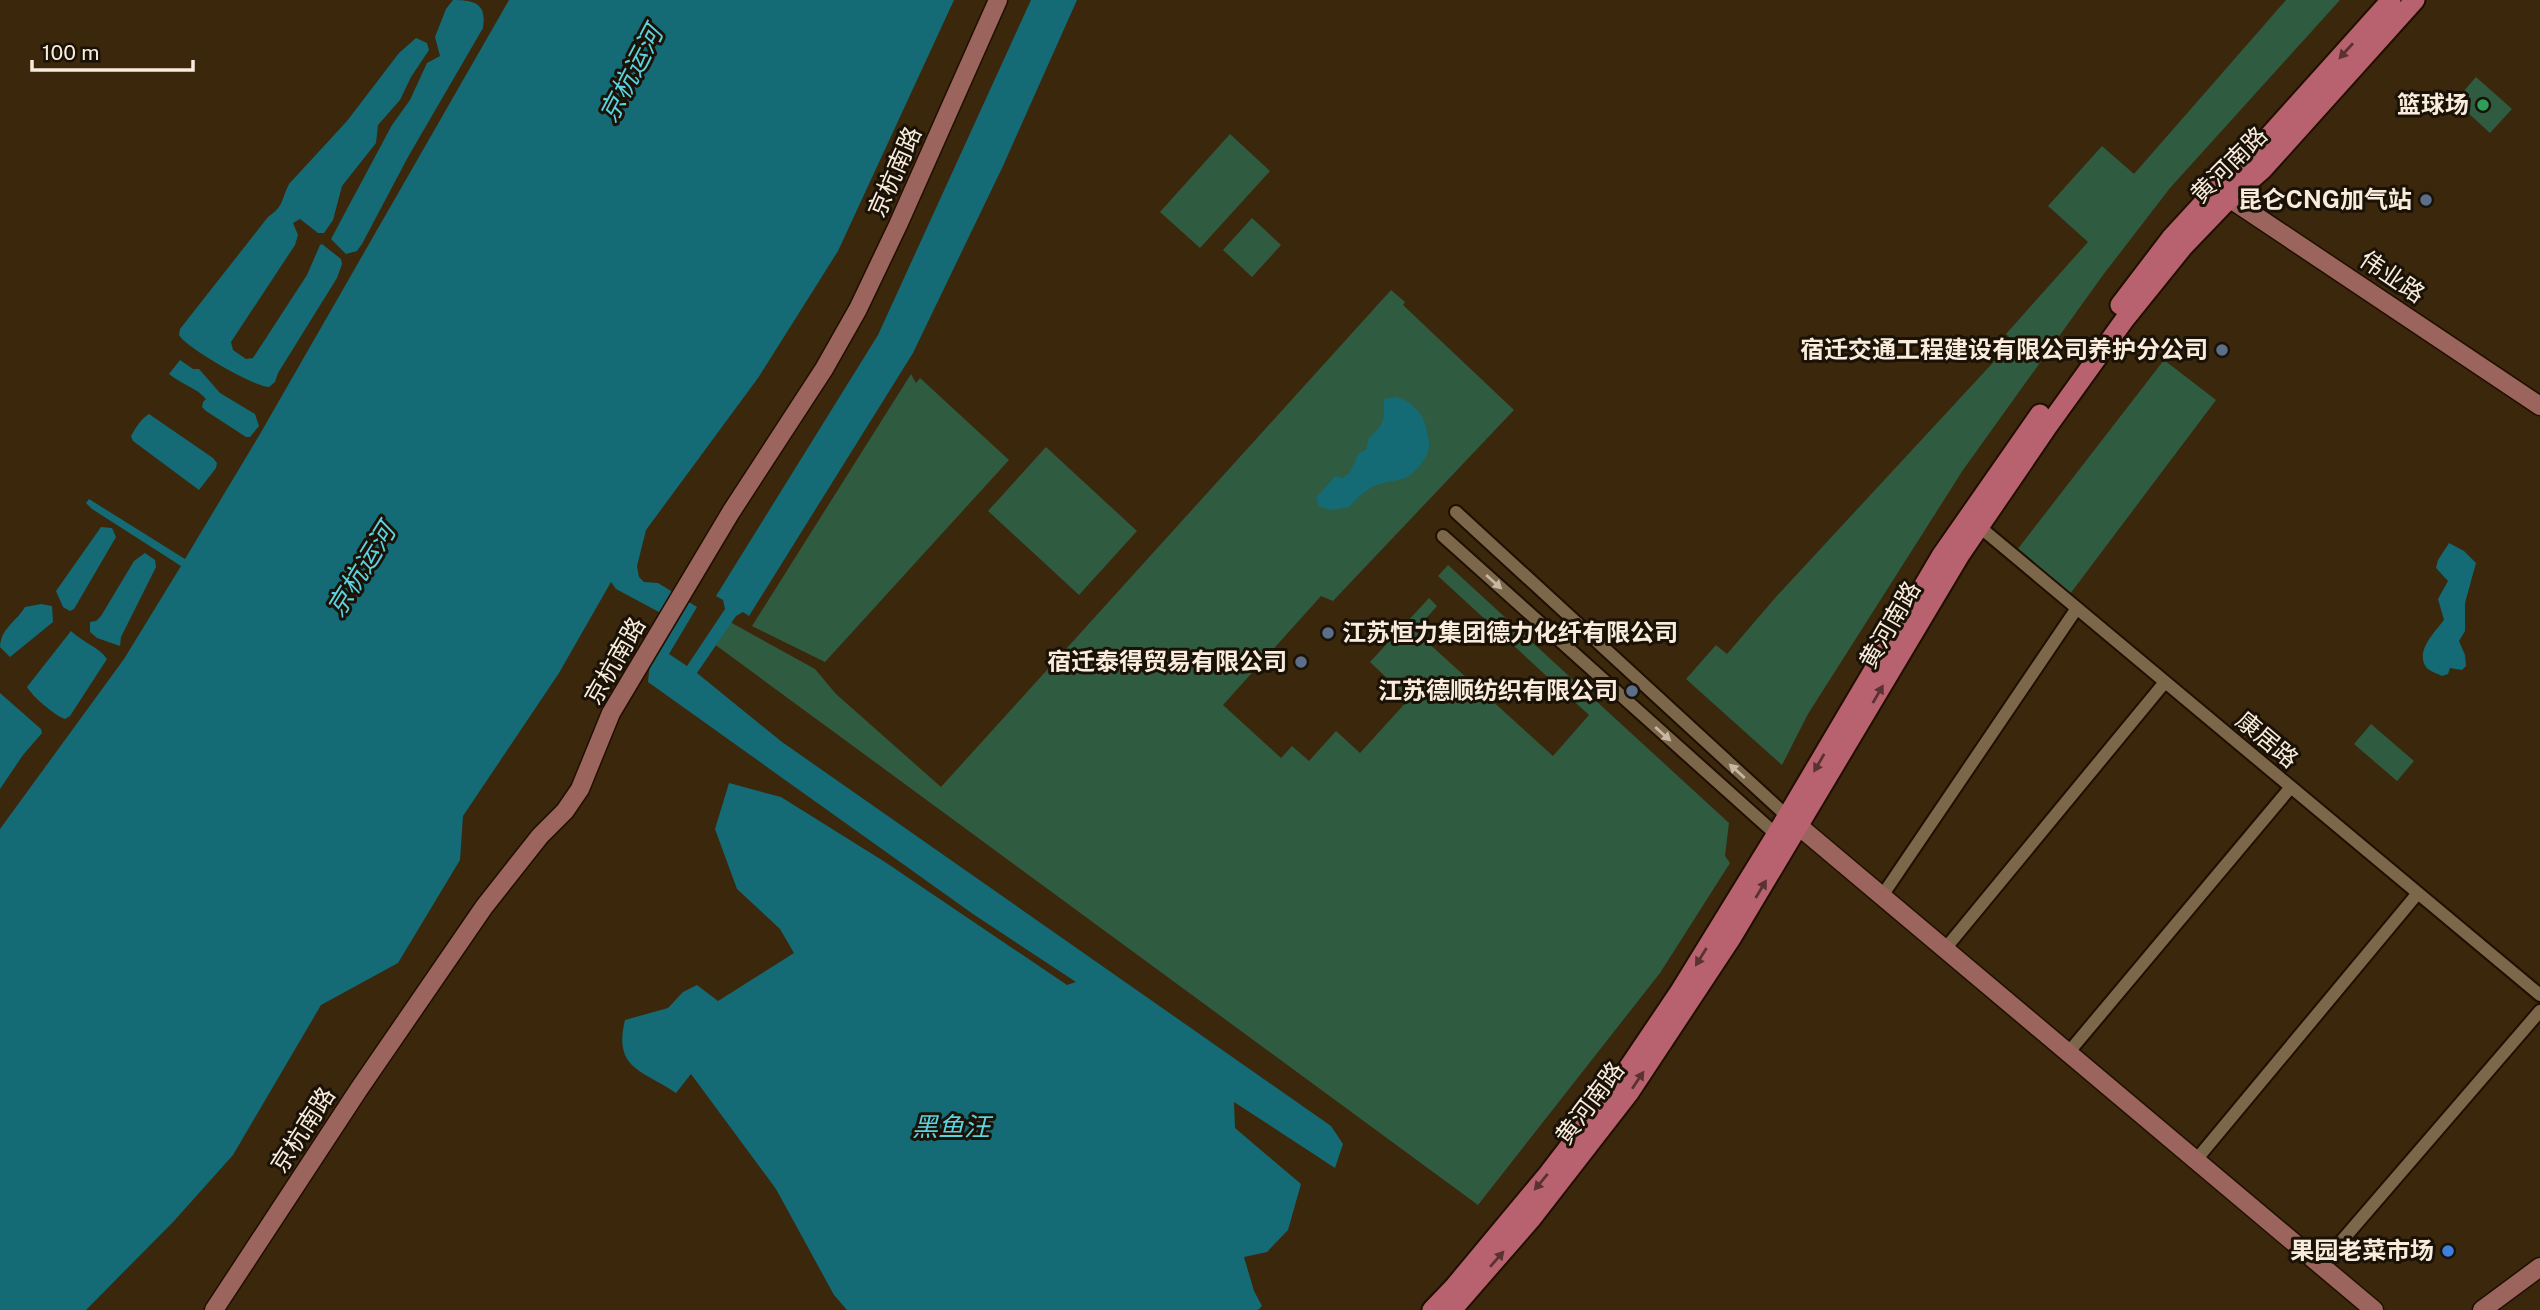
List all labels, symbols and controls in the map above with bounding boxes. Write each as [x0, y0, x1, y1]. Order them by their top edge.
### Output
water label: 京杭运河 [592, 16, 671, 127]
scale bar [32, 28, 192, 72]
text: 100 m [42, 40, 99, 65]
one-way arrow [2338, 42, 2354, 59]
place label: 篮球场 [2397, 90, 2469, 118]
marker: 篮球场 [2475, 97, 2491, 113]
street label: 黄河南路 [2184, 120, 2272, 208]
street label: 京杭南路 [862, 122, 926, 221]
place label: 昆仑CNG加气站 [2238, 185, 2412, 213]
marker: 昆仑CNG加气站 [2418, 192, 2434, 208]
street label: 伟业路 [2355, 244, 2430, 308]
place label: 宿迁交通工程建设有限公司养护分公司 [1800, 335, 2208, 363]
marker: 宿迁交通工程建设有限公司养护分公司 [2214, 342, 2230, 358]
water label: 京杭运河 [320, 513, 404, 622]
one-way arrow [1485, 574, 1503, 590]
street label: 黄河南路 [1853, 576, 1925, 673]
street label: 京杭南路 [578, 612, 650, 709]
place label: 江苏恒力集团德力化纤有限公司 [1342, 618, 1678, 646]
marker: 江苏恒力集团德力化纤有限公司 [1320, 625, 1336, 641]
place label: 宿迁泰得贸易有限公司 [1047, 647, 1287, 675]
marker: 宿迁泰得贸易有限公司 [1293, 654, 1309, 670]
place label: 江苏德顺纺织有限公司 [1378, 676, 1618, 704]
marker: 江苏德顺纺织有限公司 [1624, 683, 1640, 699]
one-way arrow [1872, 684, 1884, 703]
street label: 康居路 [2231, 705, 2304, 773]
one-way arrow [1654, 726, 1672, 742]
one-way arrow [1813, 754, 1825, 773]
one-way arrow [1728, 763, 1746, 779]
one-way arrow [1755, 879, 1768, 898]
one-way arrow [1694, 948, 1707, 967]
street label: 黄河南路 [1549, 1056, 1629, 1149]
one-way arrow [1631, 1071, 1645, 1089]
street label: 京杭南路 [264, 1082, 340, 1177]
water label: 黑鱼汪 [912, 1111, 994, 1142]
one-way arrow [1533, 1173, 1548, 1191]
place label: 果园老菜市场 [2290, 1236, 2434, 1264]
marker: 果园老菜市场 [2440, 1243, 2456, 1259]
one-way arrow [1489, 1250, 1504, 1267]

